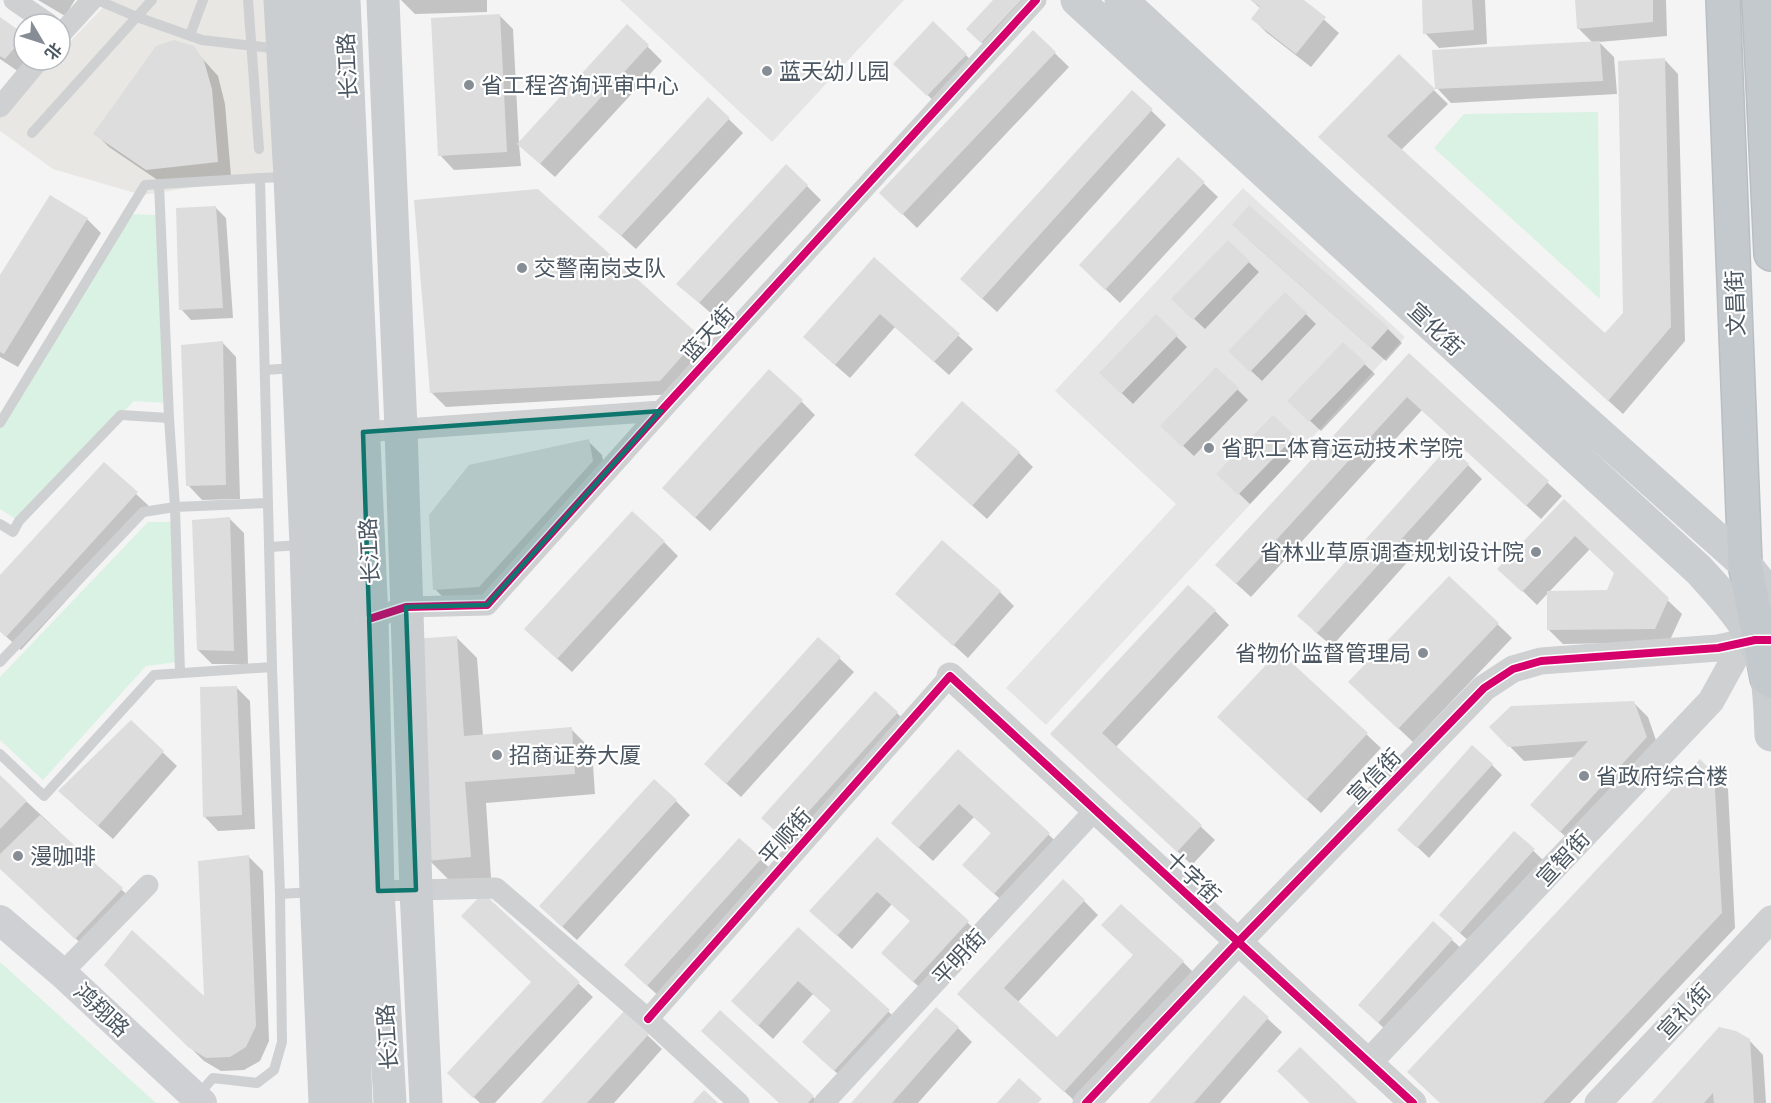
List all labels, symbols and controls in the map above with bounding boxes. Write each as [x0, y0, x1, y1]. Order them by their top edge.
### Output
north arrow [12, 12, 72, 72]
street label: 长江路 [331, 32, 363, 100]
text: 北 [40, 38, 66, 64]
place label: 蓝天幼儿园 [779, 57, 889, 85]
marker: 蓝天幼儿园 [760, 64, 774, 78]
place label: 省工程咨询评审中心 [481, 71, 679, 99]
marker: 省工程咨询评审中心 [462, 78, 476, 92]
place label: 交警南岗支队 [534, 254, 666, 282]
marker: 交警南岗支队 [515, 261, 529, 275]
street label: 文昌街 [1720, 270, 1750, 336]
street label: 宣化街 [1402, 296, 1470, 362]
street label: 蓝天街 [676, 299, 740, 367]
place label: 省职工体育运动技术学院 [1221, 434, 1463, 462]
marker: 省职工体育运动技术学院 [1202, 441, 1216, 455]
street label: 长江路 [353, 517, 385, 585]
place label: 省林业草原调查规划设计院 [1260, 538, 1524, 566]
marker: 省林业草原调查规划设计院 [1529, 545, 1543, 559]
place label: 省物价监督管理局 [1235, 639, 1411, 667]
marker: 省物价监督管理局 [1416, 646, 1430, 660]
place label: 招商证券大厦 [509, 741, 641, 769]
street label: 宣信街 [1341, 743, 1407, 809]
marker: 招商证券大厦 [490, 748, 504, 762]
place label: 省政府综合楼 [1596, 762, 1728, 790]
marker: 省政府综合楼 [1577, 769, 1591, 783]
street label: 平顺街 [753, 802, 817, 870]
street label: 宣智街 [1530, 824, 1596, 892]
place label: 漫咖啡 [30, 842, 96, 870]
street label: 十字街 [1159, 844, 1227, 910]
marker: 漫咖啡 [11, 849, 25, 863]
street label: 平明街 [926, 923, 992, 991]
street label: 鸿翔路 [68, 977, 136, 1043]
street label: 宣礼街 [1651, 977, 1717, 1045]
street label: 长江路 [371, 1003, 403, 1071]

